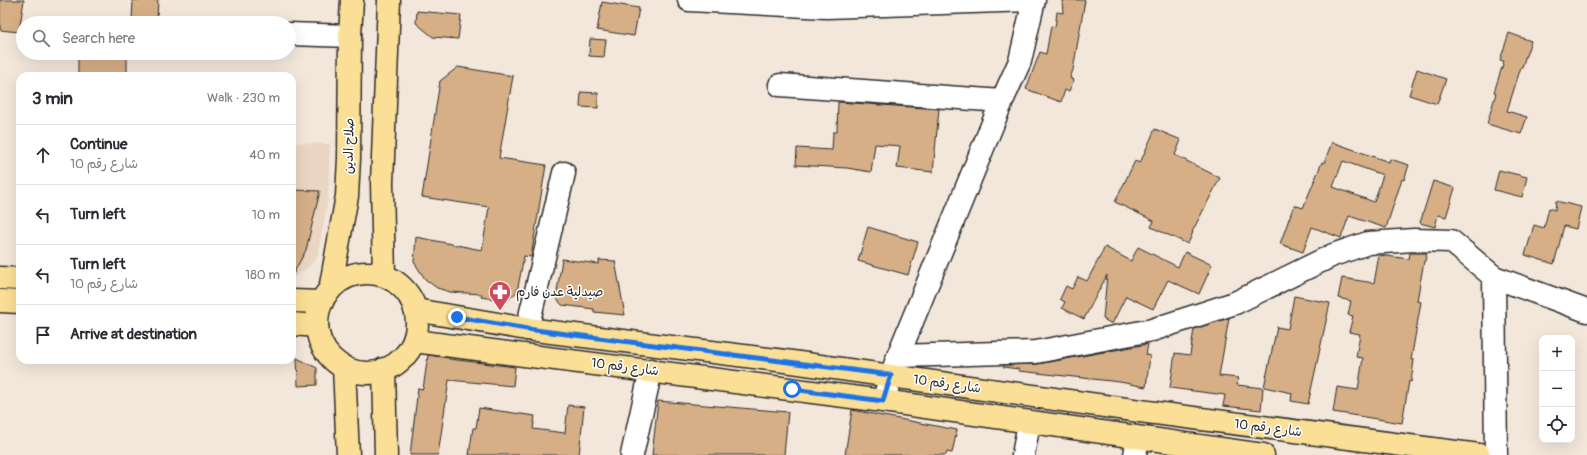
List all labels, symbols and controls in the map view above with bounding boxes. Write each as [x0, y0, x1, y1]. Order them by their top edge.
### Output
search box [16, 16, 296, 60]
icon: search [30, 27, 52, 49]
text: Search here [62, 29, 135, 48]
text: 3 min [32, 88, 73, 109]
text: Walk · 230 m [207, 90, 280, 106]
street label: صلاح الدين [341, 118, 358, 174]
text: Continue [70, 135, 128, 154]
icon: ahead [32, 144, 54, 166]
text: 40 m [249, 147, 280, 163]
text: شارع رقم 10 [70, 156, 138, 172]
icon: left [32, 204, 54, 226]
text: Turn left [70, 205, 126, 224]
text: 10 m [252, 207, 280, 223]
text: Turn left [70, 255, 126, 274]
icon: left [32, 264, 54, 286]
text: 180 m [245, 267, 280, 283]
text: شارع رقم 10 [70, 276, 138, 292]
pharmacy icon: صيدلية عدن فارم [487, 279, 513, 312]
place label: صيدلية عدن فارم [516, 284, 603, 302]
route end [448, 308, 466, 326]
icon: arrive [32, 324, 54, 346]
text: Arrive at destination [70, 325, 197, 344]
map controls [1539, 335, 1575, 443]
button: + [1539, 335, 1575, 371]
street label: شارع رقم 10 [590, 355, 660, 381]
street label: شارع رقم 10 [912, 371, 982, 399]
button: − [1539, 371, 1575, 407]
route start [783, 380, 801, 398]
button: locate [1539, 407, 1575, 443]
street label: شارع رقم 10 [1233, 416, 1303, 442]

